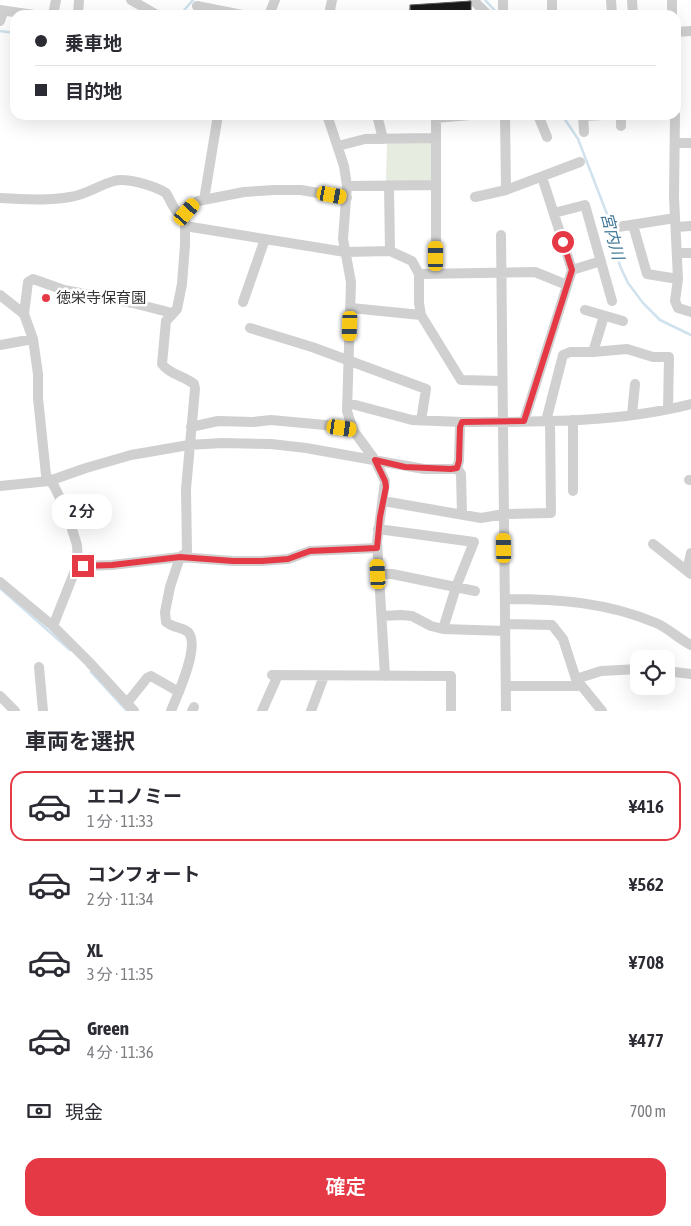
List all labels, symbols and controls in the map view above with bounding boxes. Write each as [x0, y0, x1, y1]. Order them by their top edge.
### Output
text: 乗車地 [65, 32, 122, 54]
text: 目的地 [65, 80, 122, 102]
car [315, 185, 348, 205]
car [171, 196, 202, 228]
water label: 宮内川 [598, 210, 628, 263]
route start [552, 231, 574, 253]
car [428, 241, 443, 271]
place label: 徳栄寺保育園 [56, 289, 146, 306]
marker: 徳栄寺保育園 [40, 292, 52, 304]
car [341, 311, 358, 341]
car [326, 418, 357, 438]
callout: 2 分 [53, 494, 113, 528]
text: 2 分 [69, 502, 95, 520]
car [496, 533, 511, 563]
route end [72, 555, 94, 577]
car [369, 559, 386, 589]
map controls [630, 650, 675, 695]
button: locate [630, 650, 675, 695]
text: 車両を選択 [25, 728, 135, 754]
icon: car [27, 784, 72, 829]
text: エコノミー [87, 785, 182, 807]
text: ¥416 [629, 795, 664, 817]
text: 1 分 · 11:33 [87, 812, 153, 830]
icon: car [27, 862, 72, 907]
text: コンフォート [87, 863, 200, 885]
text: ¥562 [629, 873, 664, 895]
text: 2 分 · 11:34 [87, 890, 153, 908]
text: XL [87, 939, 103, 961]
icon: car [27, 940, 72, 985]
text: ¥708 [629, 951, 664, 973]
text: 3 分 · 11:35 [87, 965, 153, 983]
text: Green [87, 1017, 129, 1039]
icon: car [27, 1018, 72, 1063]
text: ¥477 [629, 1029, 664, 1051]
text: 4 分 · 11:36 [87, 1043, 153, 1061]
icon: cash [25, 1097, 53, 1125]
text: 現金 [65, 1101, 103, 1123]
text: 700 m [630, 1102, 666, 1120]
button: 確定 [25, 1158, 666, 1216]

